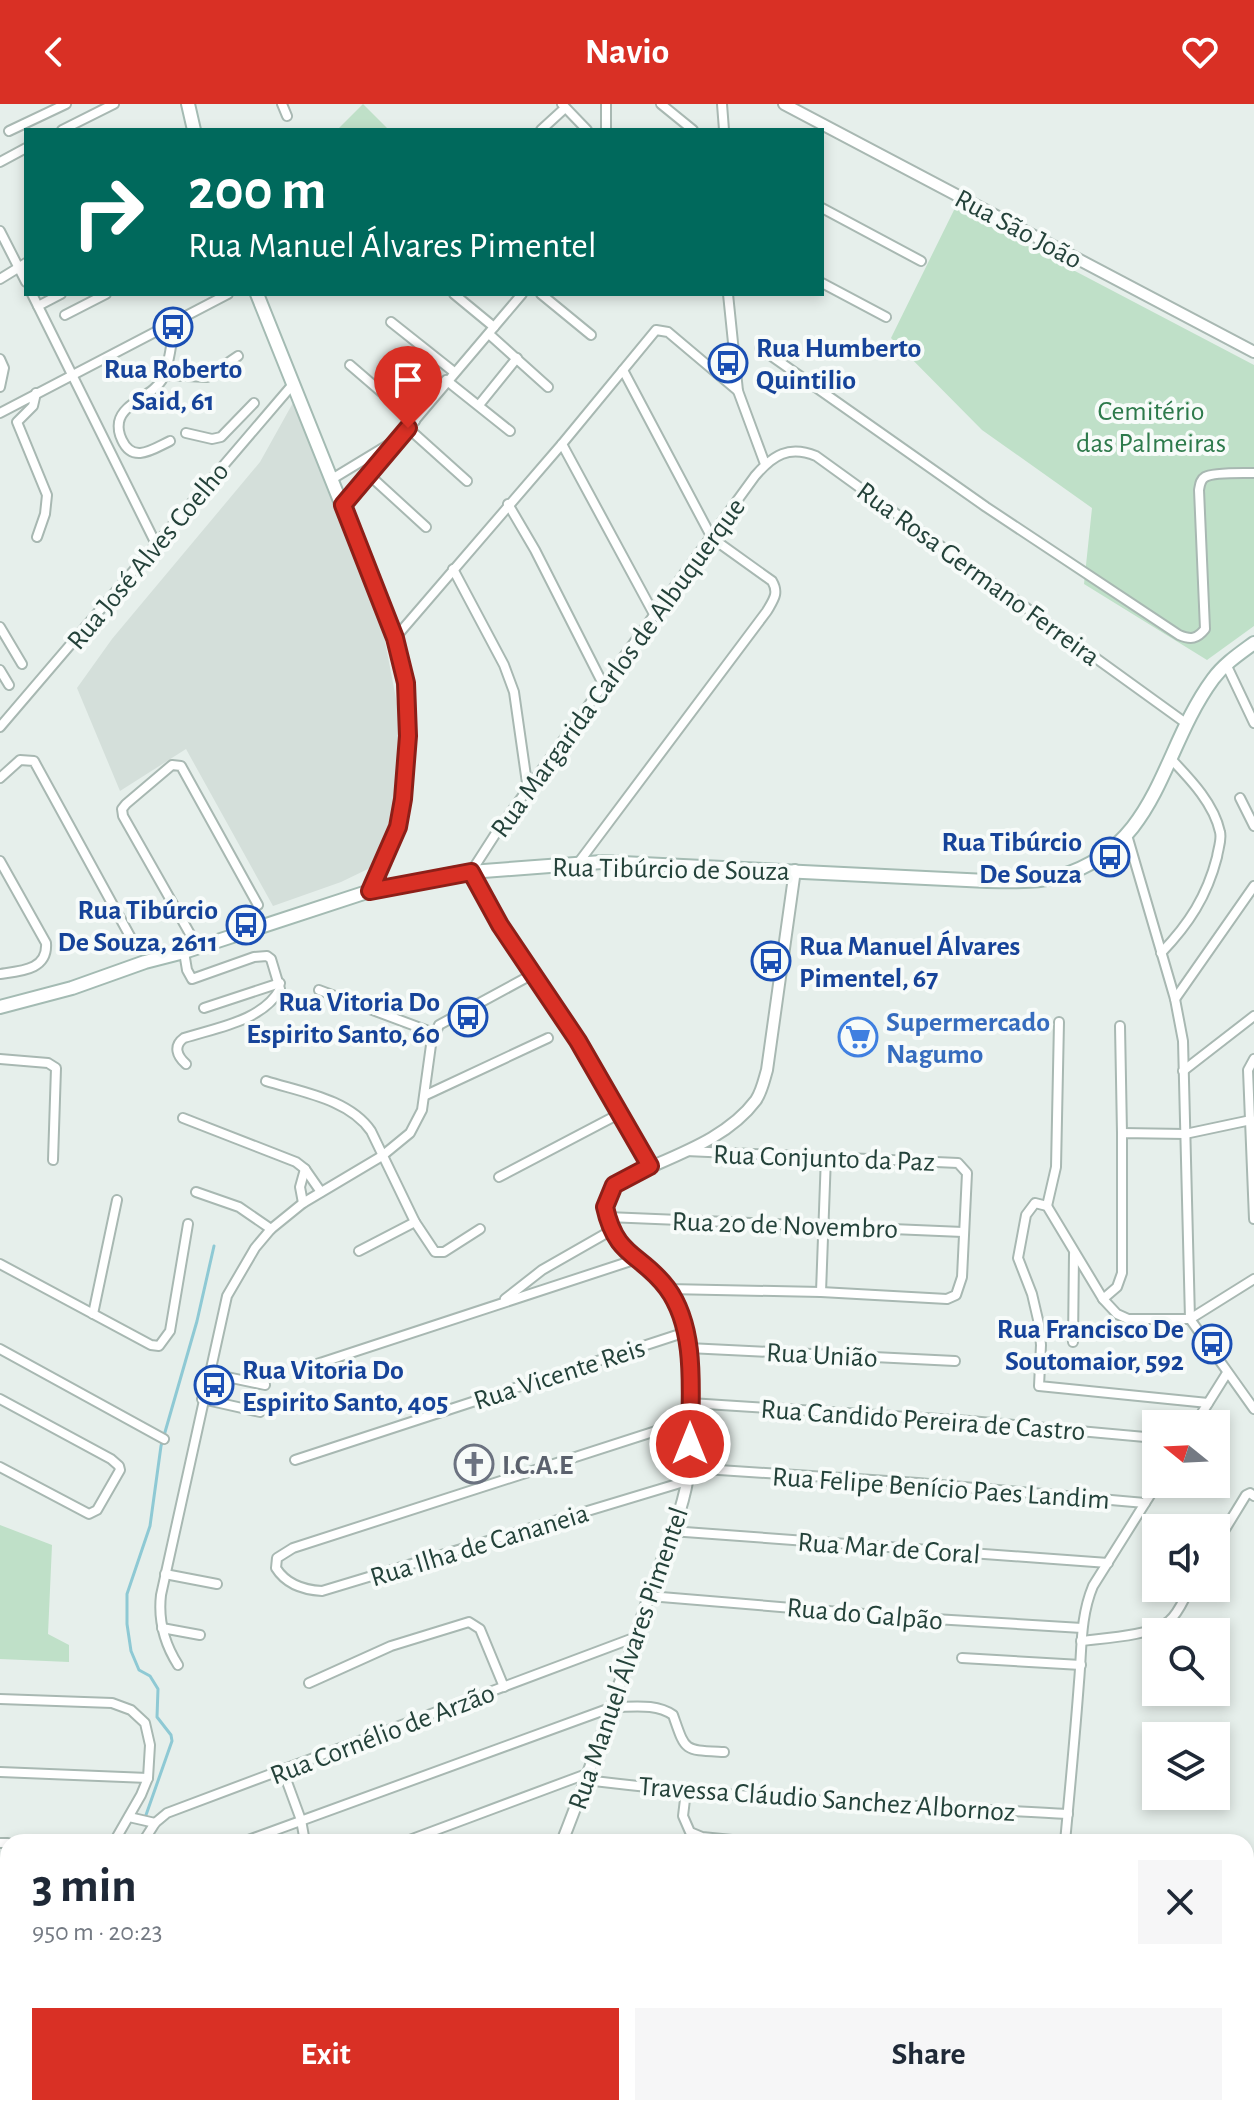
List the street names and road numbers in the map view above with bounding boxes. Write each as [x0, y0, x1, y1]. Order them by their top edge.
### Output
street label: Rua São João [950, 185, 1086, 275]
street label: Rua José Alves Coelho [62, 457, 235, 655]
street label: Rua Rosa Germano Ferreira [851, 477, 1104, 672]
street label: Rua Margarida Carlos de Albuquerque [486, 493, 751, 843]
street label: Rua Tibúrcio de Souza [552, 854, 790, 886]
street label: Rua Conjunto da Paz [713, 1141, 935, 1177]
street label: Rua 20 de Novembro [671, 1208, 899, 1244]
street label: Rua Vicente Reis [471, 1334, 649, 1416]
street label: Rua União [765, 1339, 878, 1373]
street label: Rua Candido Pereira de Castro [760, 1396, 1086, 1446]
street label: Rua Felipe Benício Paes Landim [771, 1463, 1111, 1515]
street label: Rua Ilha de Cananeia [367, 1499, 592, 1592]
street label: Rua Manuel Álvares Pimentel [561, 1503, 694, 1814]
street label: Rua Mar de Coral [797, 1529, 981, 1569]
street label: Rua do Galpão [785, 1594, 944, 1636]
street label: Rua Cornélio de Arzão [267, 1679, 499, 1791]
street label: Travessa Cláudio Sanchez Albornoz [637, 1773, 1016, 1827]

